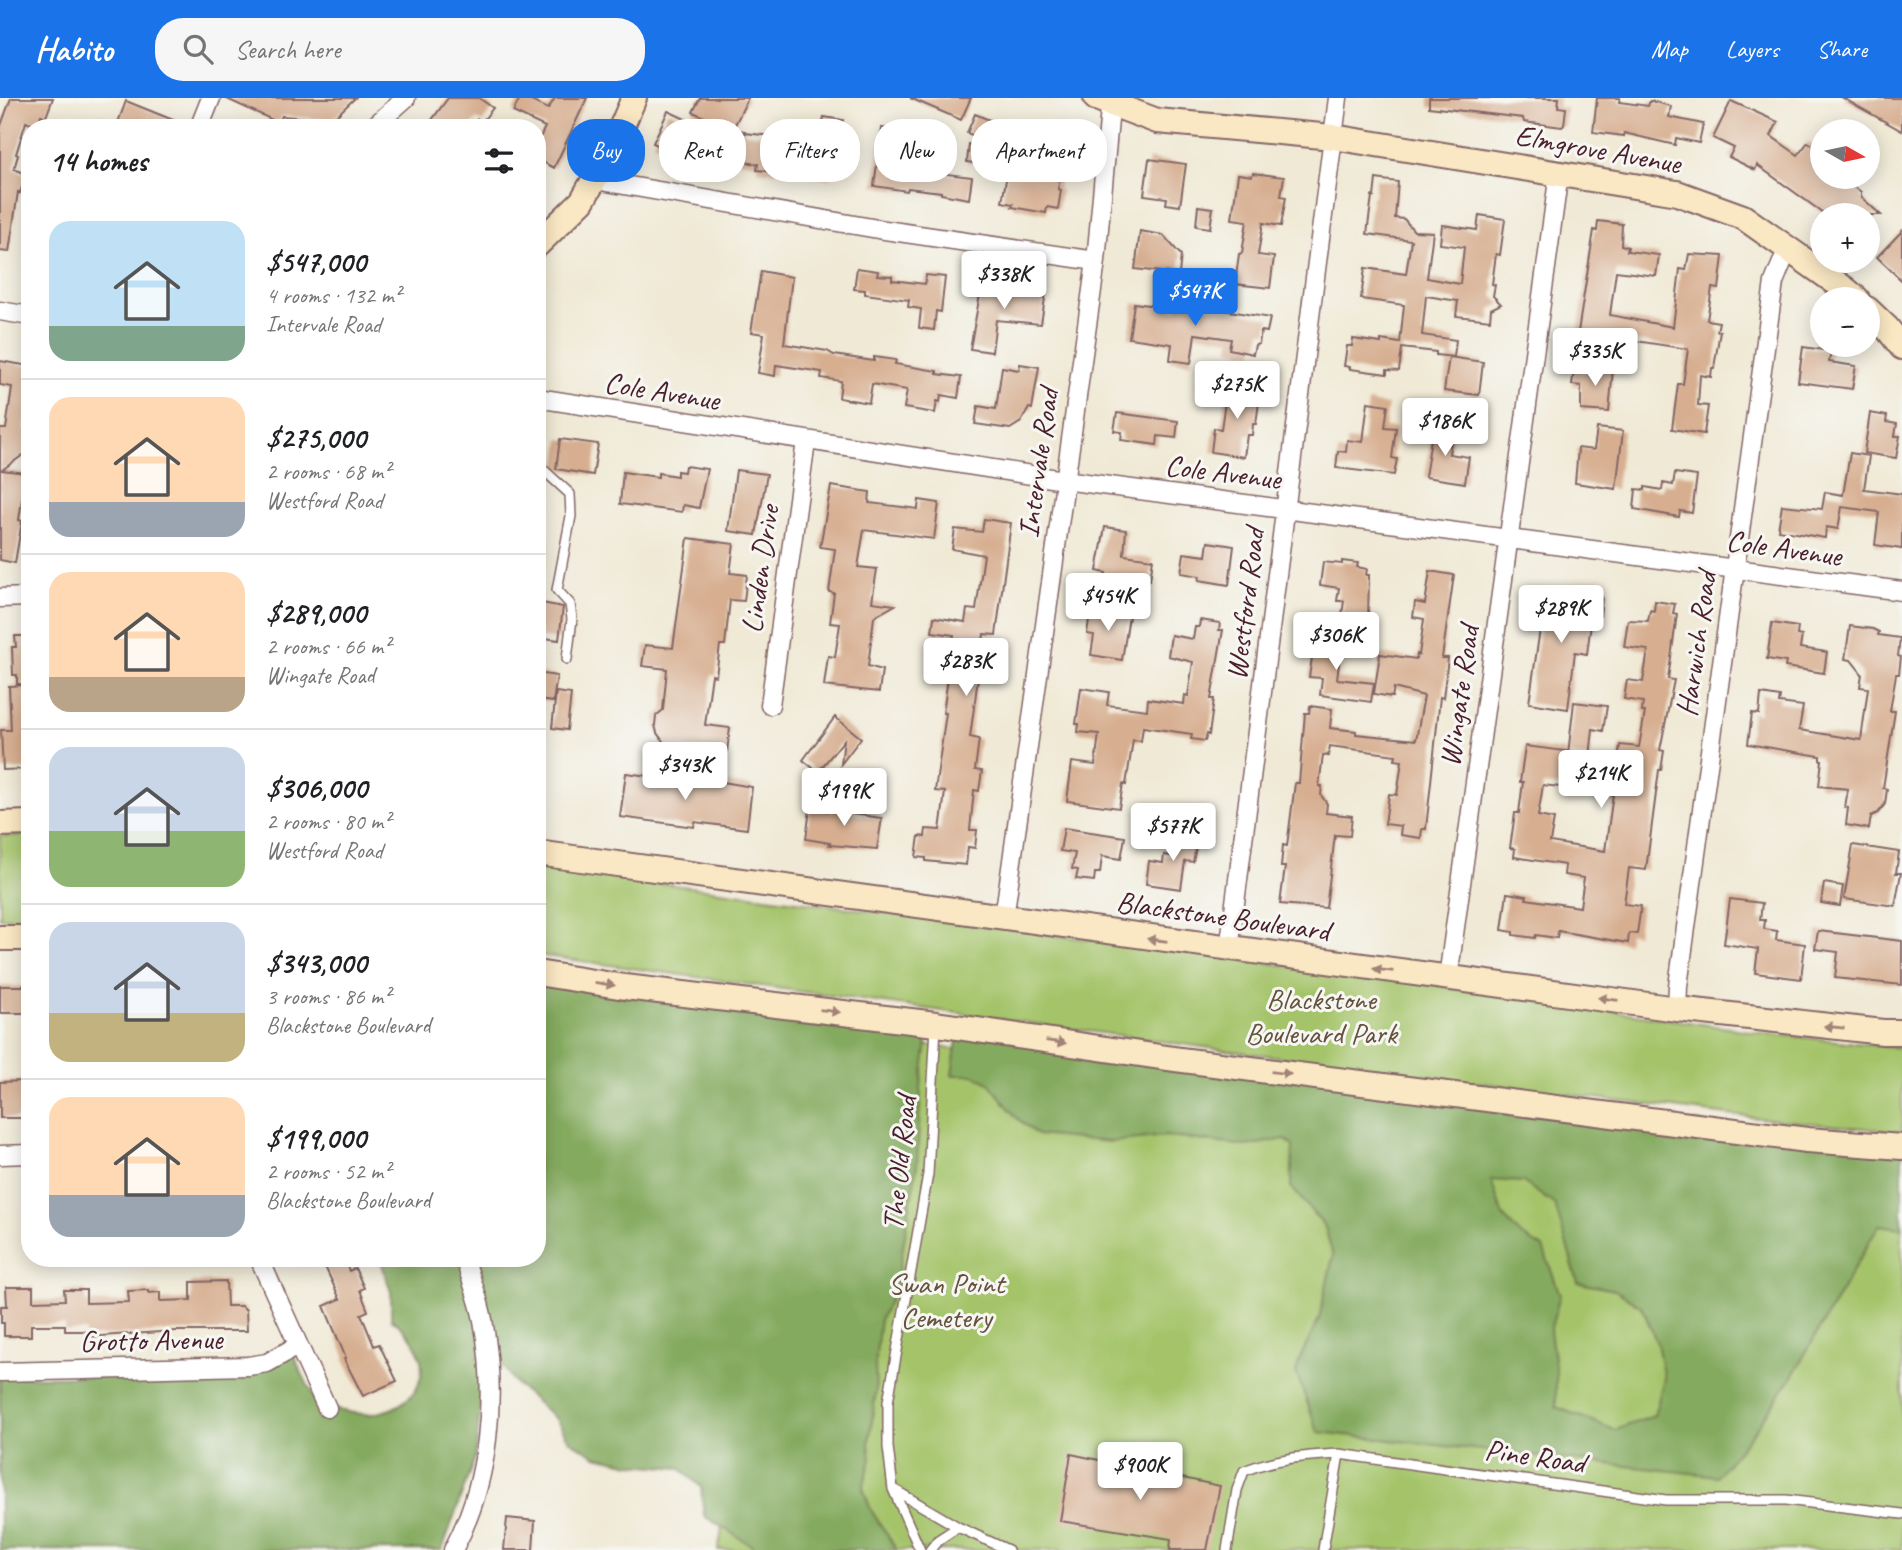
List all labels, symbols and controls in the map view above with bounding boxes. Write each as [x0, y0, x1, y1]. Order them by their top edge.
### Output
search box [155, 18, 645, 81]
text: Habito [35, 28, 113, 70]
icon: search [179, 30, 217, 68]
text: Search here [235, 33, 341, 66]
text: Map [1651, 34, 1688, 64]
text: Layers [1726, 34, 1779, 64]
text: Share [1817, 34, 1867, 64]
street label: Elmgrove Avenue [1512, 116, 1686, 183]
chip: Buy [567, 119, 645, 182]
chip: Rent [659, 119, 746, 182]
chip: Filters [760, 119, 860, 182]
chip: New [874, 119, 957, 182]
chip: Apartment [971, 119, 1107, 182]
north arrow [1810, 119, 1880, 189]
map controls [1810, 119, 1880, 357]
text: 14 homes [49, 142, 147, 180]
icon: filters [480, 142, 518, 180]
button: + [1810, 203, 1880, 273]
text: $547,000 [266, 243, 366, 281]
icon: home [105, 249, 189, 333]
pin: $338K [955, 252, 1053, 311]
text: $338K [977, 259, 1031, 288]
pin: $547K [1146, 268, 1244, 328]
text: $547K [1169, 276, 1221, 305]
text: 4 rooms · 132 m² [266, 281, 401, 310]
button: − [1810, 287, 1880, 357]
text: Intervale Road [266, 310, 381, 339]
pin: $335K [1546, 328, 1644, 388]
text: $335K [1569, 336, 1621, 365]
pin: $275K [1188, 362, 1286, 421]
street label: Cole Avenue [602, 363, 724, 419]
text: $275K [1211, 369, 1263, 398]
street label: Intervale Road [1009, 382, 1068, 540]
pin: $186K [1396, 398, 1494, 458]
text: $186K [1418, 406, 1472, 435]
text: $275,000 [266, 419, 366, 457]
icon: home [105, 425, 189, 509]
street label: Cole Avenue [1163, 446, 1285, 498]
text: 2 rooms · 68 m² [266, 457, 390, 486]
text: Westford Road [266, 486, 383, 515]
street label: Linden Drive [732, 501, 788, 635]
street label: Cole Avenue [1724, 521, 1846, 575]
street label: Westford Road [1217, 522, 1274, 682]
street label: Harwich Road [1667, 565, 1726, 719]
pin: $454K [1059, 574, 1157, 633]
text: $454K [1082, 581, 1134, 610]
pin: $289K [1512, 586, 1610, 645]
text: $289K [1535, 593, 1587, 622]
text: $289,000 [266, 594, 366, 632]
icon: home [105, 600, 189, 684]
pin: $306K [1287, 612, 1385, 672]
street label: Wingate Road [1430, 619, 1488, 769]
text: $306K [1309, 620, 1363, 649]
text: 2 rooms · 66 m² [266, 632, 390, 661]
pin: $283K [917, 638, 1015, 698]
text: $283K [939, 646, 993, 675]
text: Wingate Road [266, 661, 374, 690]
pin: $343K [636, 742, 734, 802]
text: $343K [658, 750, 712, 779]
pin: $214K [1552, 750, 1650, 810]
text: $214K [1574, 758, 1628, 787]
pin: $199K [795, 768, 893, 828]
text: $306,000 [266, 769, 367, 807]
icon: home [105, 775, 189, 859]
text: $199K [818, 776, 870, 805]
pin: $577K [1124, 804, 1222, 863]
text: 2 rooms · 80 m² [266, 807, 390, 836]
text: $577K [1147, 811, 1199, 840]
text: Westford Road [266, 836, 383, 865]
street label: Blackstone Boulevard [1114, 882, 1336, 950]
one-way arrow [1146, 934, 1168, 945]
text: $343,000 [266, 944, 366, 982]
icon: home [105, 950, 189, 1034]
one-way arrow [1372, 964, 1394, 975]
one-way arrow [594, 979, 616, 990]
park label: Blackstone Boulevard Park [1245, 980, 1399, 1052]
text: 3 rooms · 86 m² [266, 982, 390, 1011]
one-way arrow [1597, 993, 1619, 1004]
one-way arrow [820, 1006, 842, 1017]
text: Blackstone Boulevard [266, 1011, 431, 1040]
one-way arrow [1823, 1021, 1845, 1032]
one-way arrow [1045, 1037, 1067, 1048]
one-way arrow [1270, 1067, 1292, 1078]
street label: The Old Road [873, 1090, 925, 1232]
text: $199,000 [266, 1119, 366, 1157]
icon: home [105, 1125, 189, 1209]
text: 2 rooms · 52 m² [266, 1157, 390, 1186]
text: Blackstone Boulevard [266, 1186, 431, 1215]
park label: Swan Point Cemetery [888, 1264, 1007, 1336]
street label: Grotto Avenue [79, 1320, 225, 1360]
street label: Pine Road [1482, 1430, 1592, 1482]
pin: $900K [1091, 1442, 1189, 1502]
text: $900K [1114, 1450, 1166, 1479]

